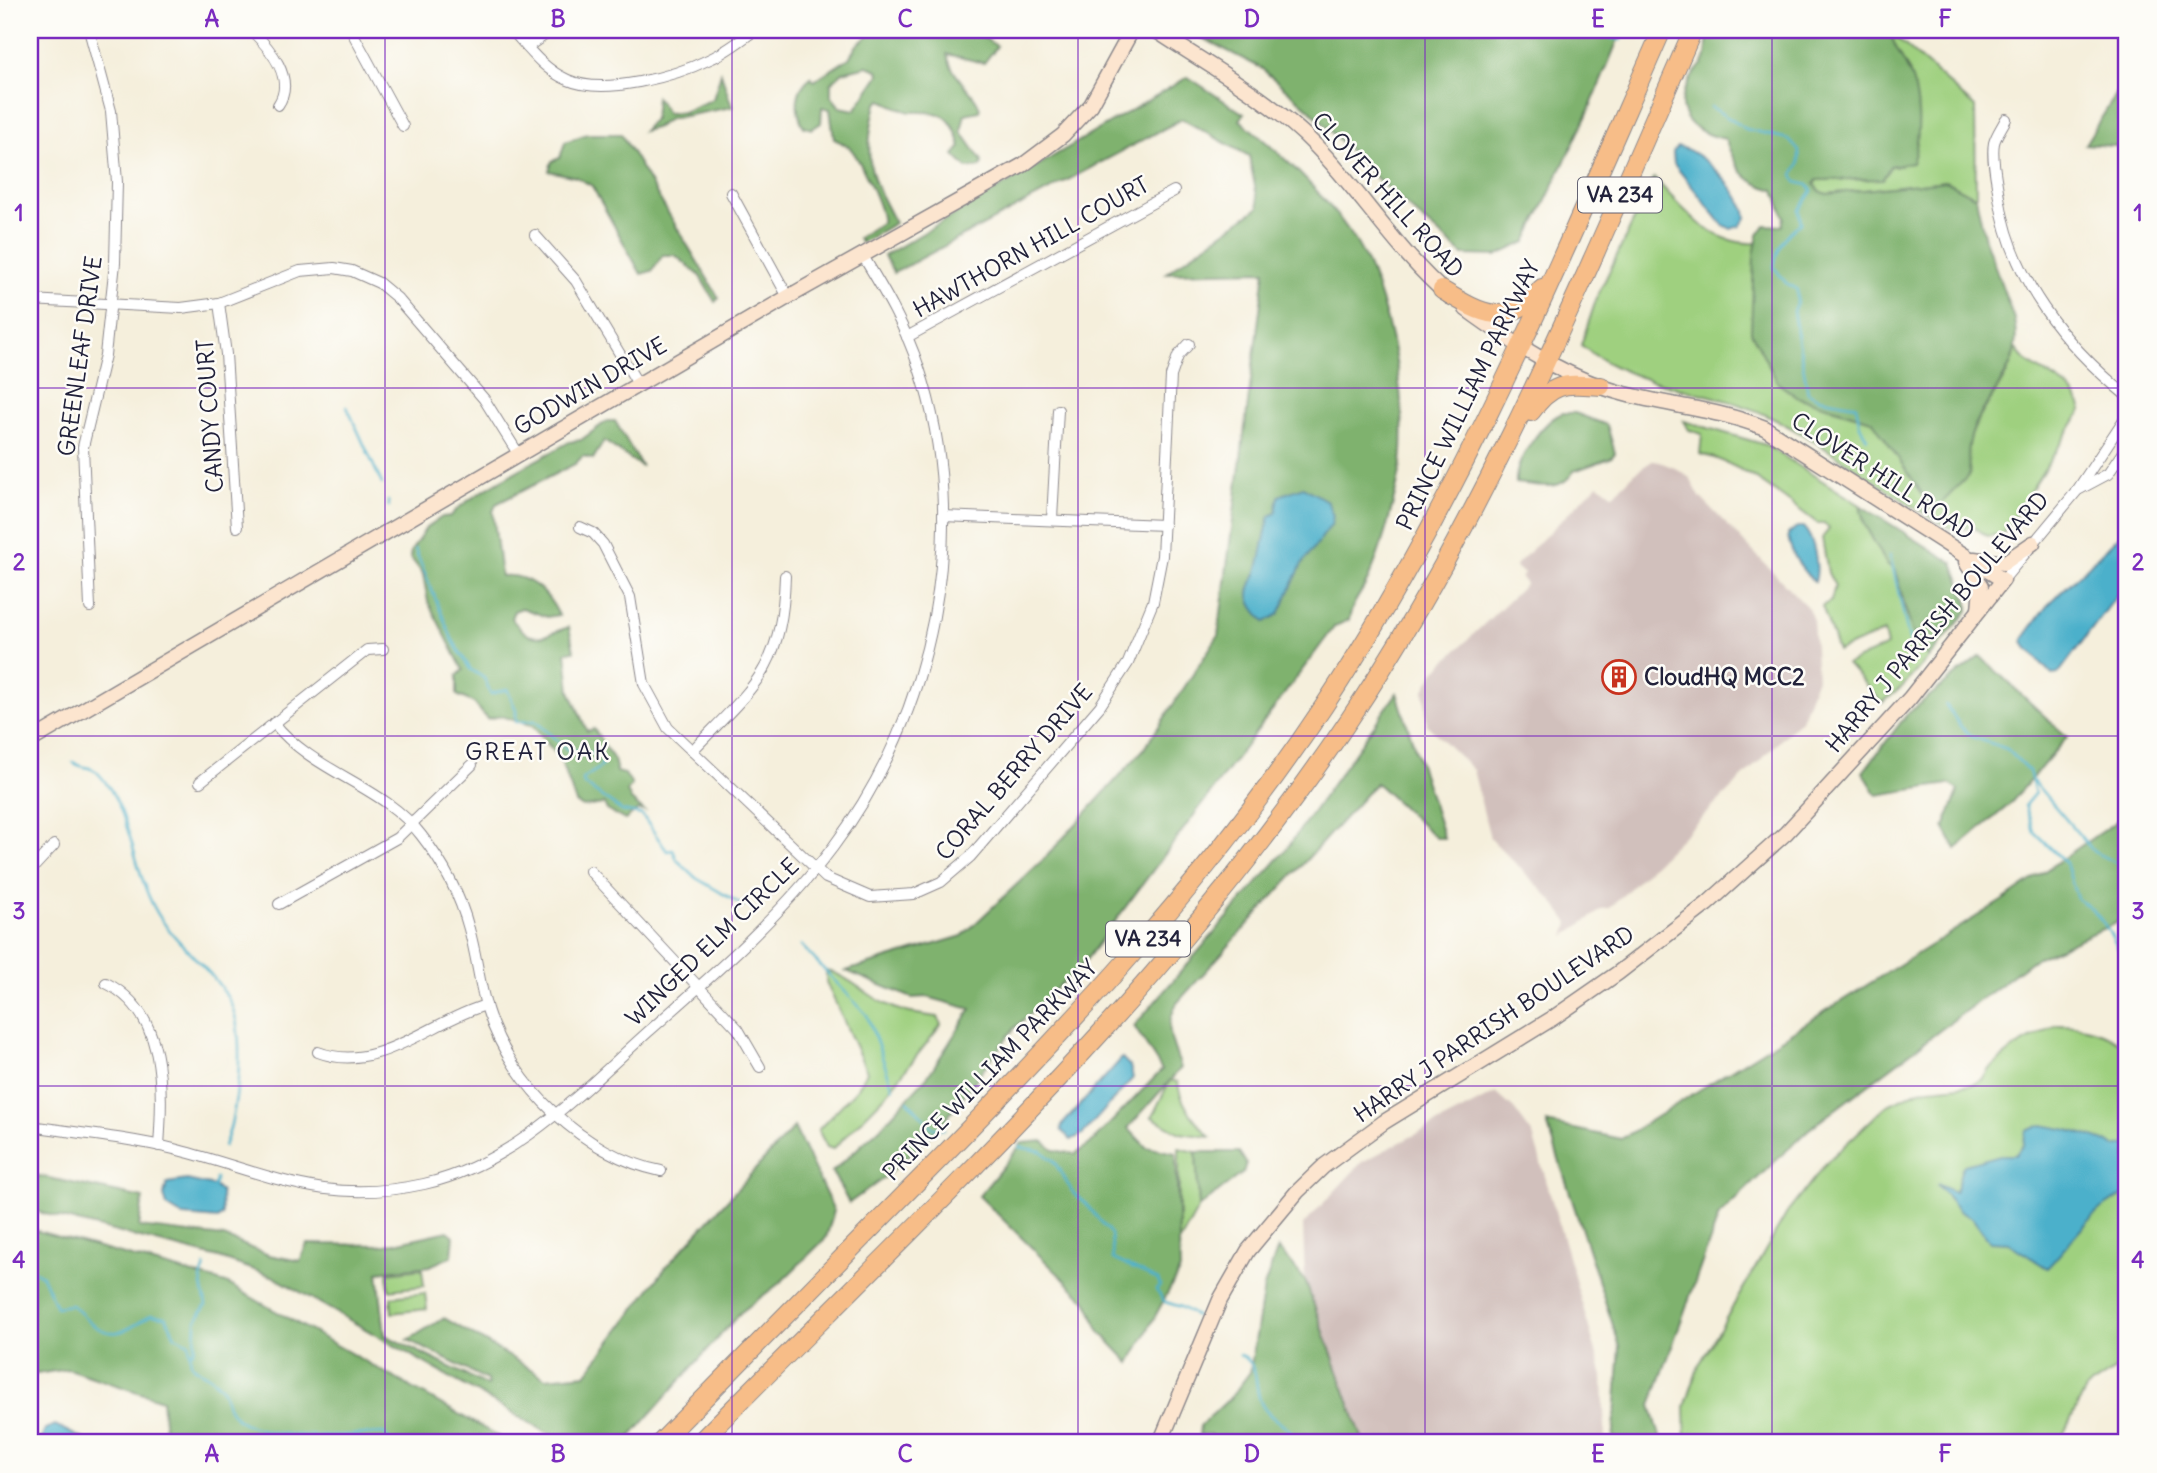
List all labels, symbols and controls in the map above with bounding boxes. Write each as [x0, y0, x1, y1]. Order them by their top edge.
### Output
text: A [205, 4, 220, 33]
text: B [550, 4, 566, 33]
text: C [897, 4, 913, 33]
text: D [1244, 4, 1260, 33]
text: E [1591, 4, 1605, 33]
text: F [1938, 4, 1952, 33]
street label: CLOVER HILL ROAD [1306, 106, 1470, 283]
street label: HAWTHORN HILL COURT [908, 170, 1154, 324]
road number: VA 234 [1578, 178, 1662, 212]
text: 1 [14, 198, 24, 227]
text: 1 [2133, 198, 2143, 227]
street label: GREENLEAF DRIVE [51, 254, 108, 458]
street label: PRINCE WILLIAM PARKWAY [1389, 255, 1546, 535]
street label: GODWIN DRIVE [508, 330, 671, 441]
street label: CANDY COURT [190, 338, 229, 494]
street label: CLOVER HILL ROAD [1786, 405, 1980, 546]
street label: HARRY J PARRISH BOULEVARD [1819, 485, 2054, 758]
text: 2 [13, 547, 26, 576]
text: 2 [2132, 547, 2145, 576]
building icon: CloudHQ MCC2 [1600, 658, 1638, 696]
place label: CloudHQ MCC2 [1644, 662, 1805, 691]
street label: CORAL BERRY DRIVE [929, 677, 1098, 866]
district label: GREAT OAK [465, 736, 611, 766]
street label: WINGED ELM CIRCLE [619, 851, 804, 1032]
text: 3 [12, 896, 26, 925]
text: 3 [2131, 896, 2145, 925]
street label: HARRY J PARRISH BOULEVARD [1348, 919, 1639, 1128]
road number: VA 234 [1106, 922, 1190, 956]
street label: PRINCE WILLIAM PARKWAY [876, 953, 1103, 1187]
text: 4 [12, 1245, 26, 1274]
text: 4 [2131, 1245, 2145, 1274]
text: A [205, 1439, 220, 1468]
text: B [550, 1439, 566, 1468]
text: C [897, 1439, 913, 1468]
text: D [1244, 1439, 1260, 1468]
text: E [1591, 1439, 1605, 1468]
text: F [1938, 1439, 1952, 1468]

